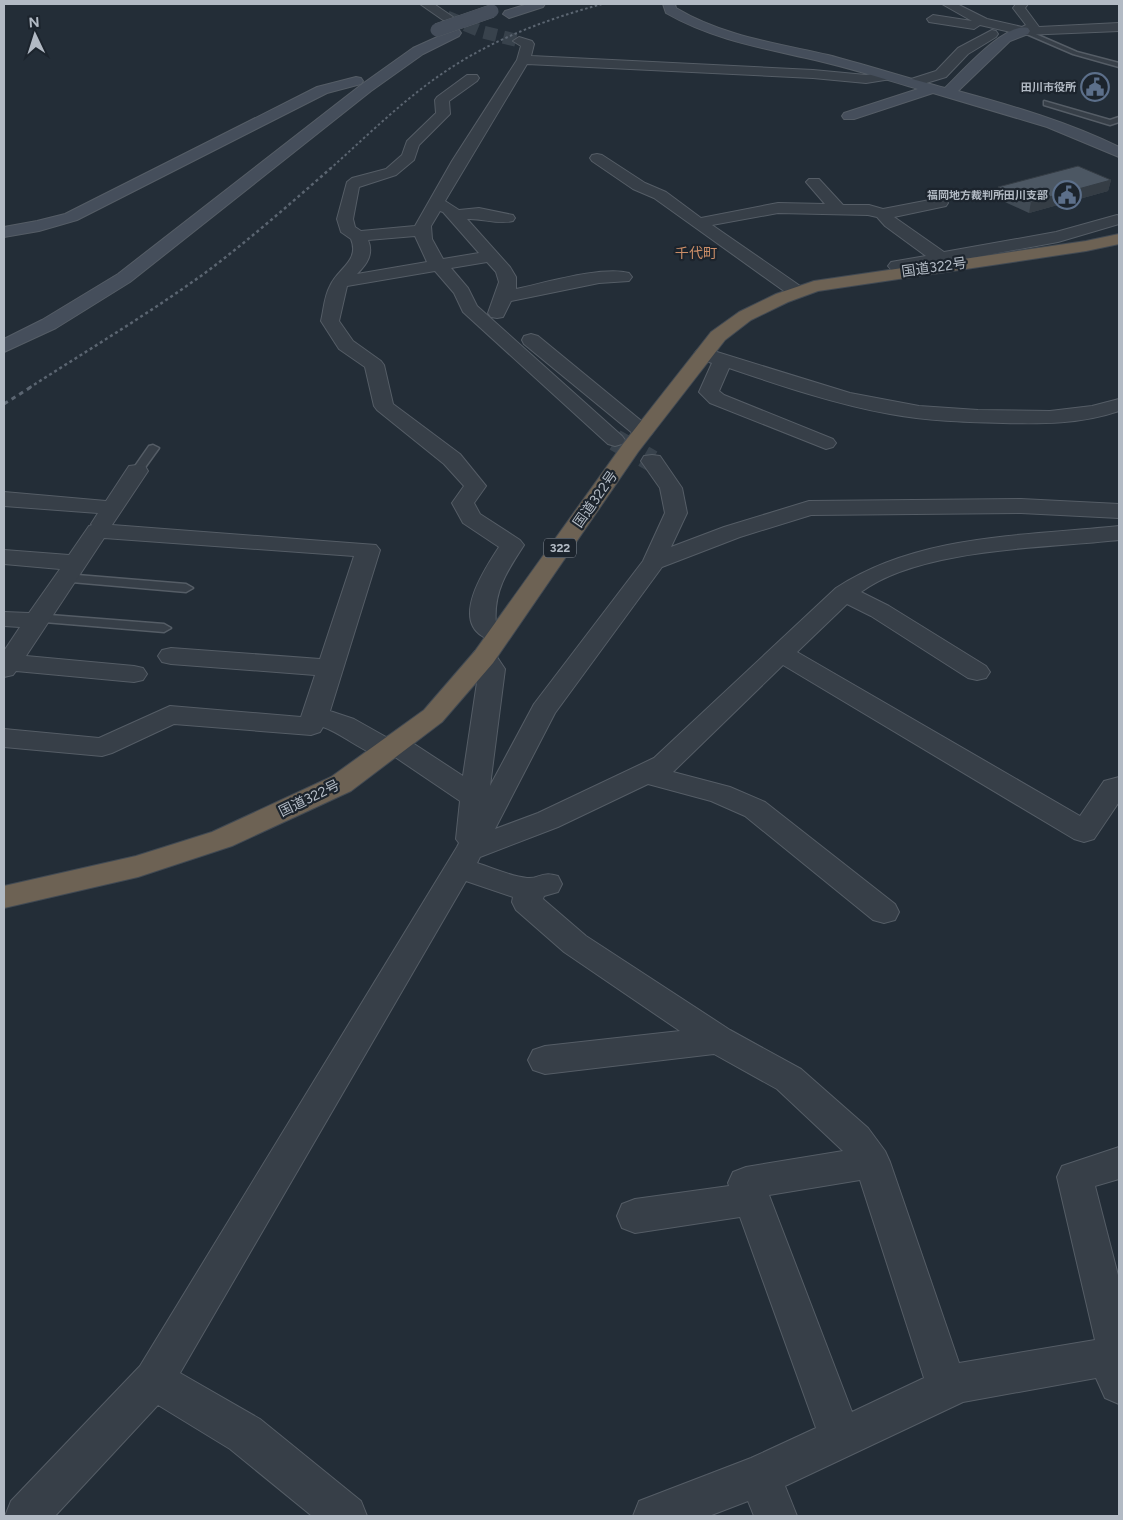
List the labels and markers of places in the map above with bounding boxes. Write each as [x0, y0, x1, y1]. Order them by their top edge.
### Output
public building icon: 田川市役所 [1080, 72, 1110, 102]
place label: 田川市役所 [1021, 81, 1076, 94]
public building icon: 福岡地方裁判所田川支部 [1052, 180, 1082, 210]
place label: 福岡地方裁判所田川支部 [927, 189, 1048, 202]

